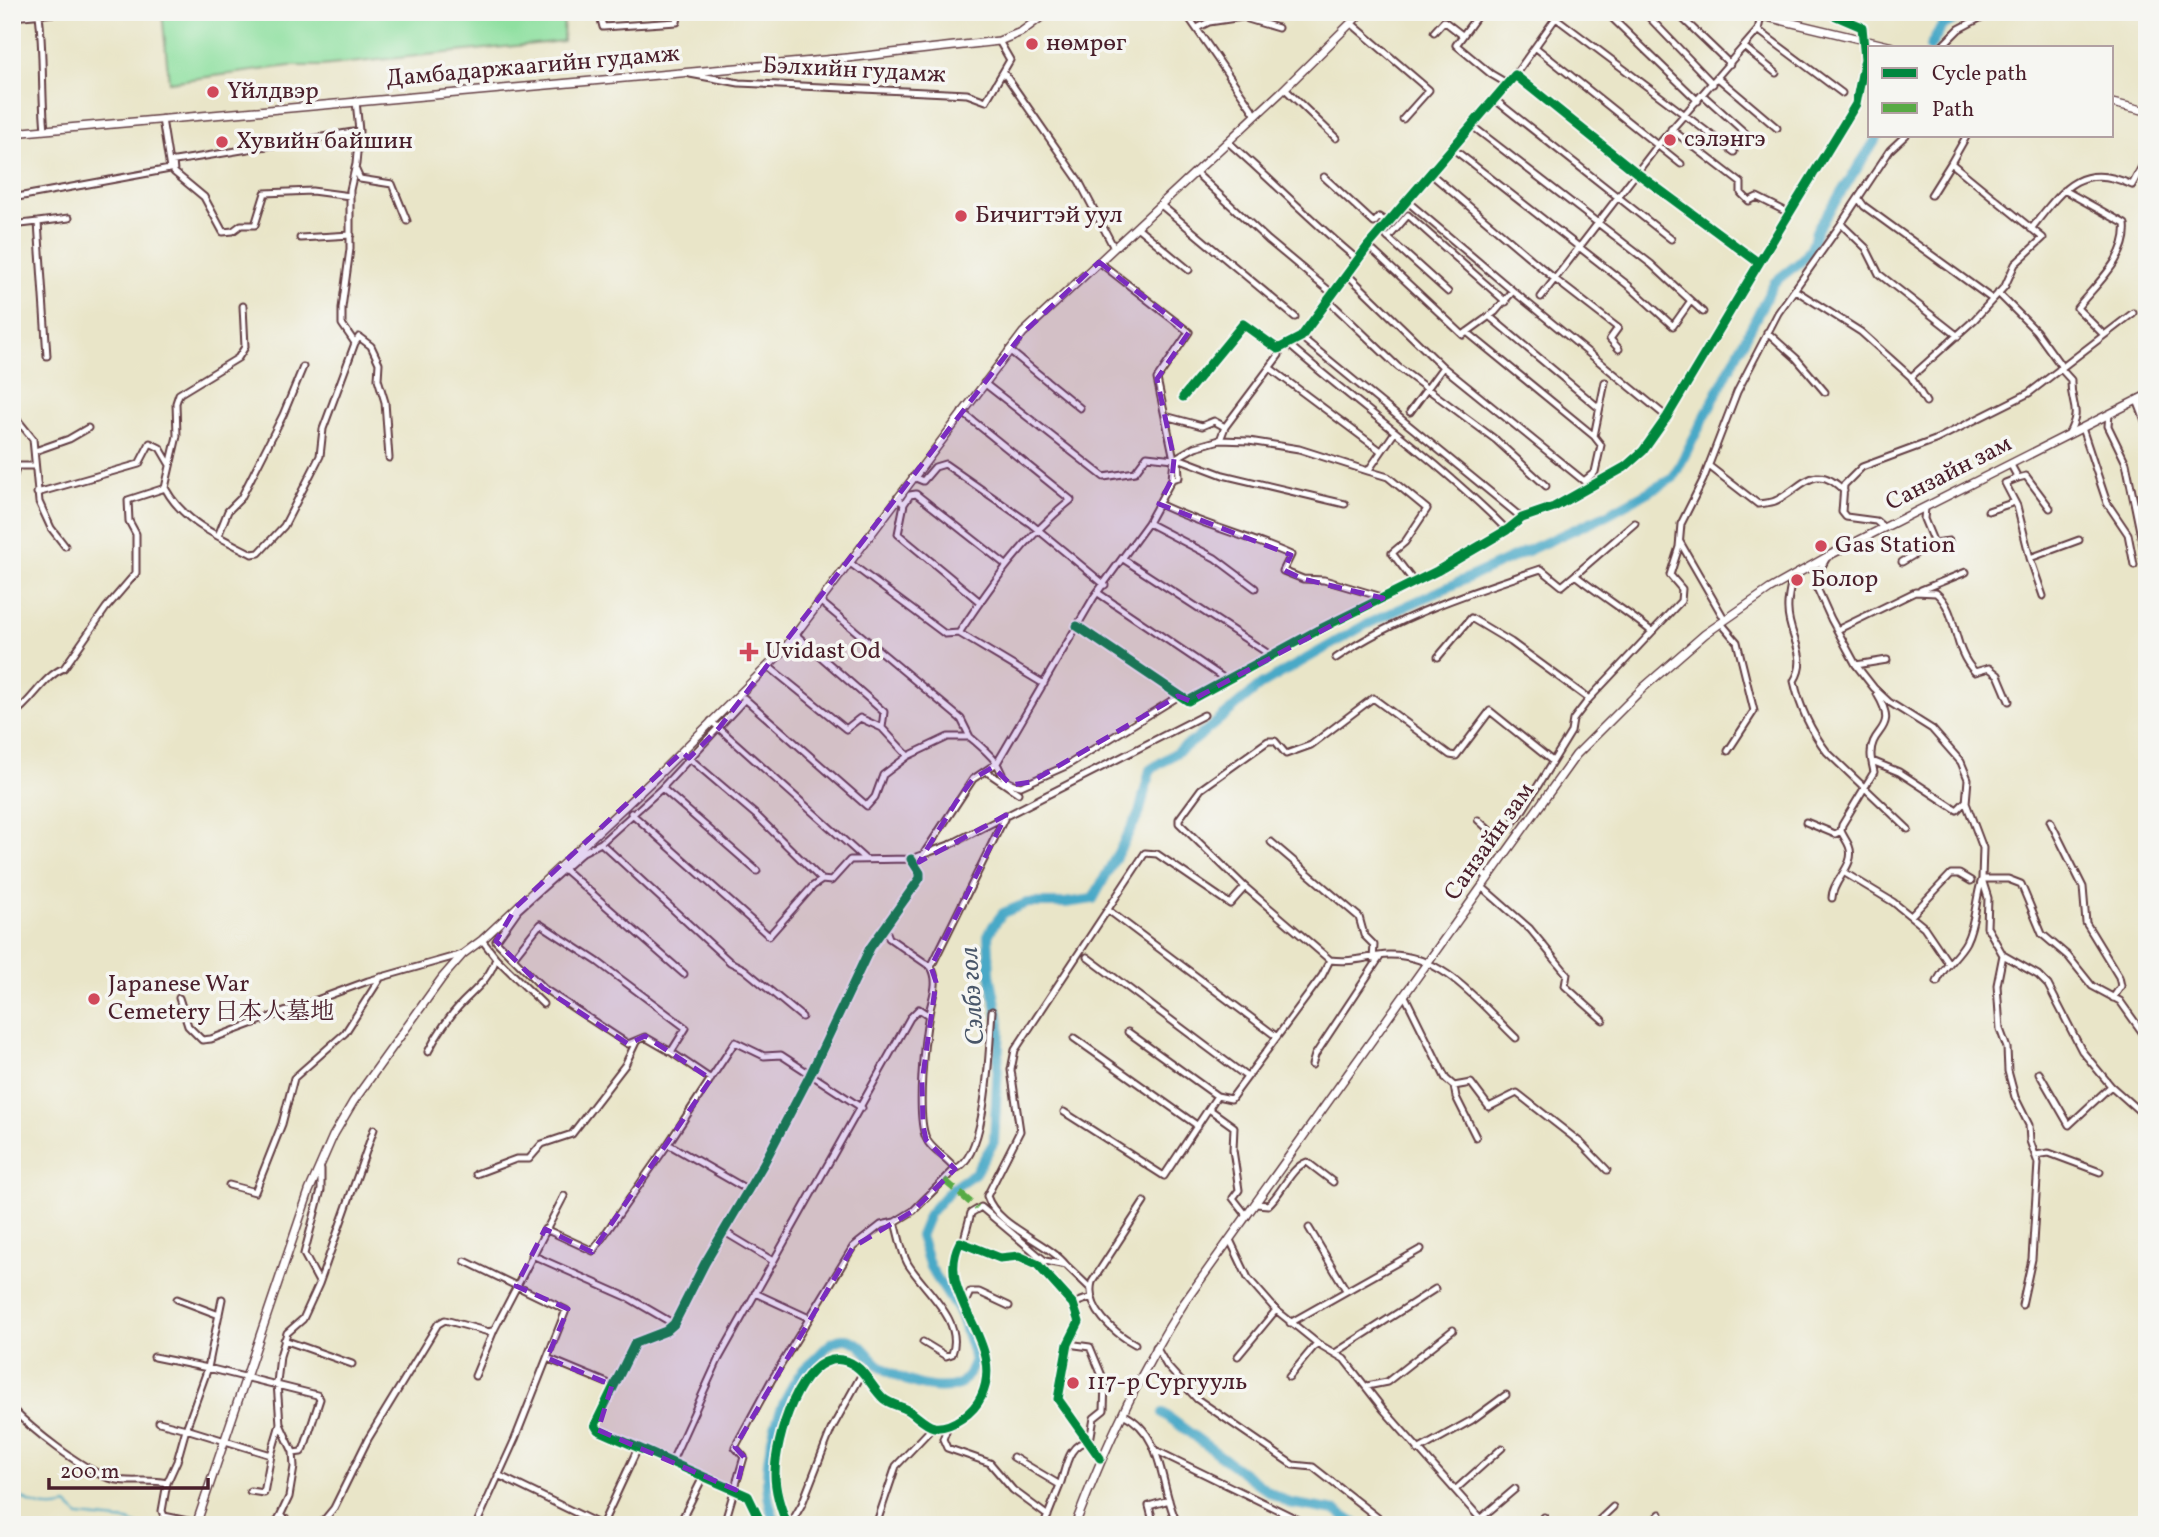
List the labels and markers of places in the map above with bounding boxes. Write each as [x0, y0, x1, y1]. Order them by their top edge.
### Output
place label: нөмрөг [1046, 27, 1127, 61]
marker: нөмрөг [1024, 36, 1040, 52]
place label: Үйлдвэр [227, 75, 319, 109]
marker: Үйлдвэр [205, 84, 221, 100]
place label: сэлэнгэ [1684, 123, 1766, 157]
place label: Хувийн байшин [236, 125, 413, 159]
marker: сэлэнгэ [1662, 132, 1678, 148]
marker: Хувийн байшин [214, 134, 230, 150]
place label: Бичигтэй уул [975, 199, 1123, 233]
marker: Бичигтэй уул [953, 208, 969, 224]
place label: Gas Station [1835, 529, 1956, 563]
marker: Gas Station [1813, 538, 1829, 554]
place label: Болор [1811, 563, 1878, 597]
marker: Болор [1789, 572, 1805, 588]
place label: Uvidast Od [765, 635, 881, 669]
marker: Uvidast Od [739, 642, 759, 662]
place label: Japanese War Cemetery 日本人墓地 [108, 968, 334, 1030]
marker: Japanese War Cemetery 日本人墓地 [86, 991, 102, 1007]
place label: 117-р Сургууль [1087, 1366, 1247, 1400]
marker: 117-р Сургууль [1065, 1375, 1081, 1391]

